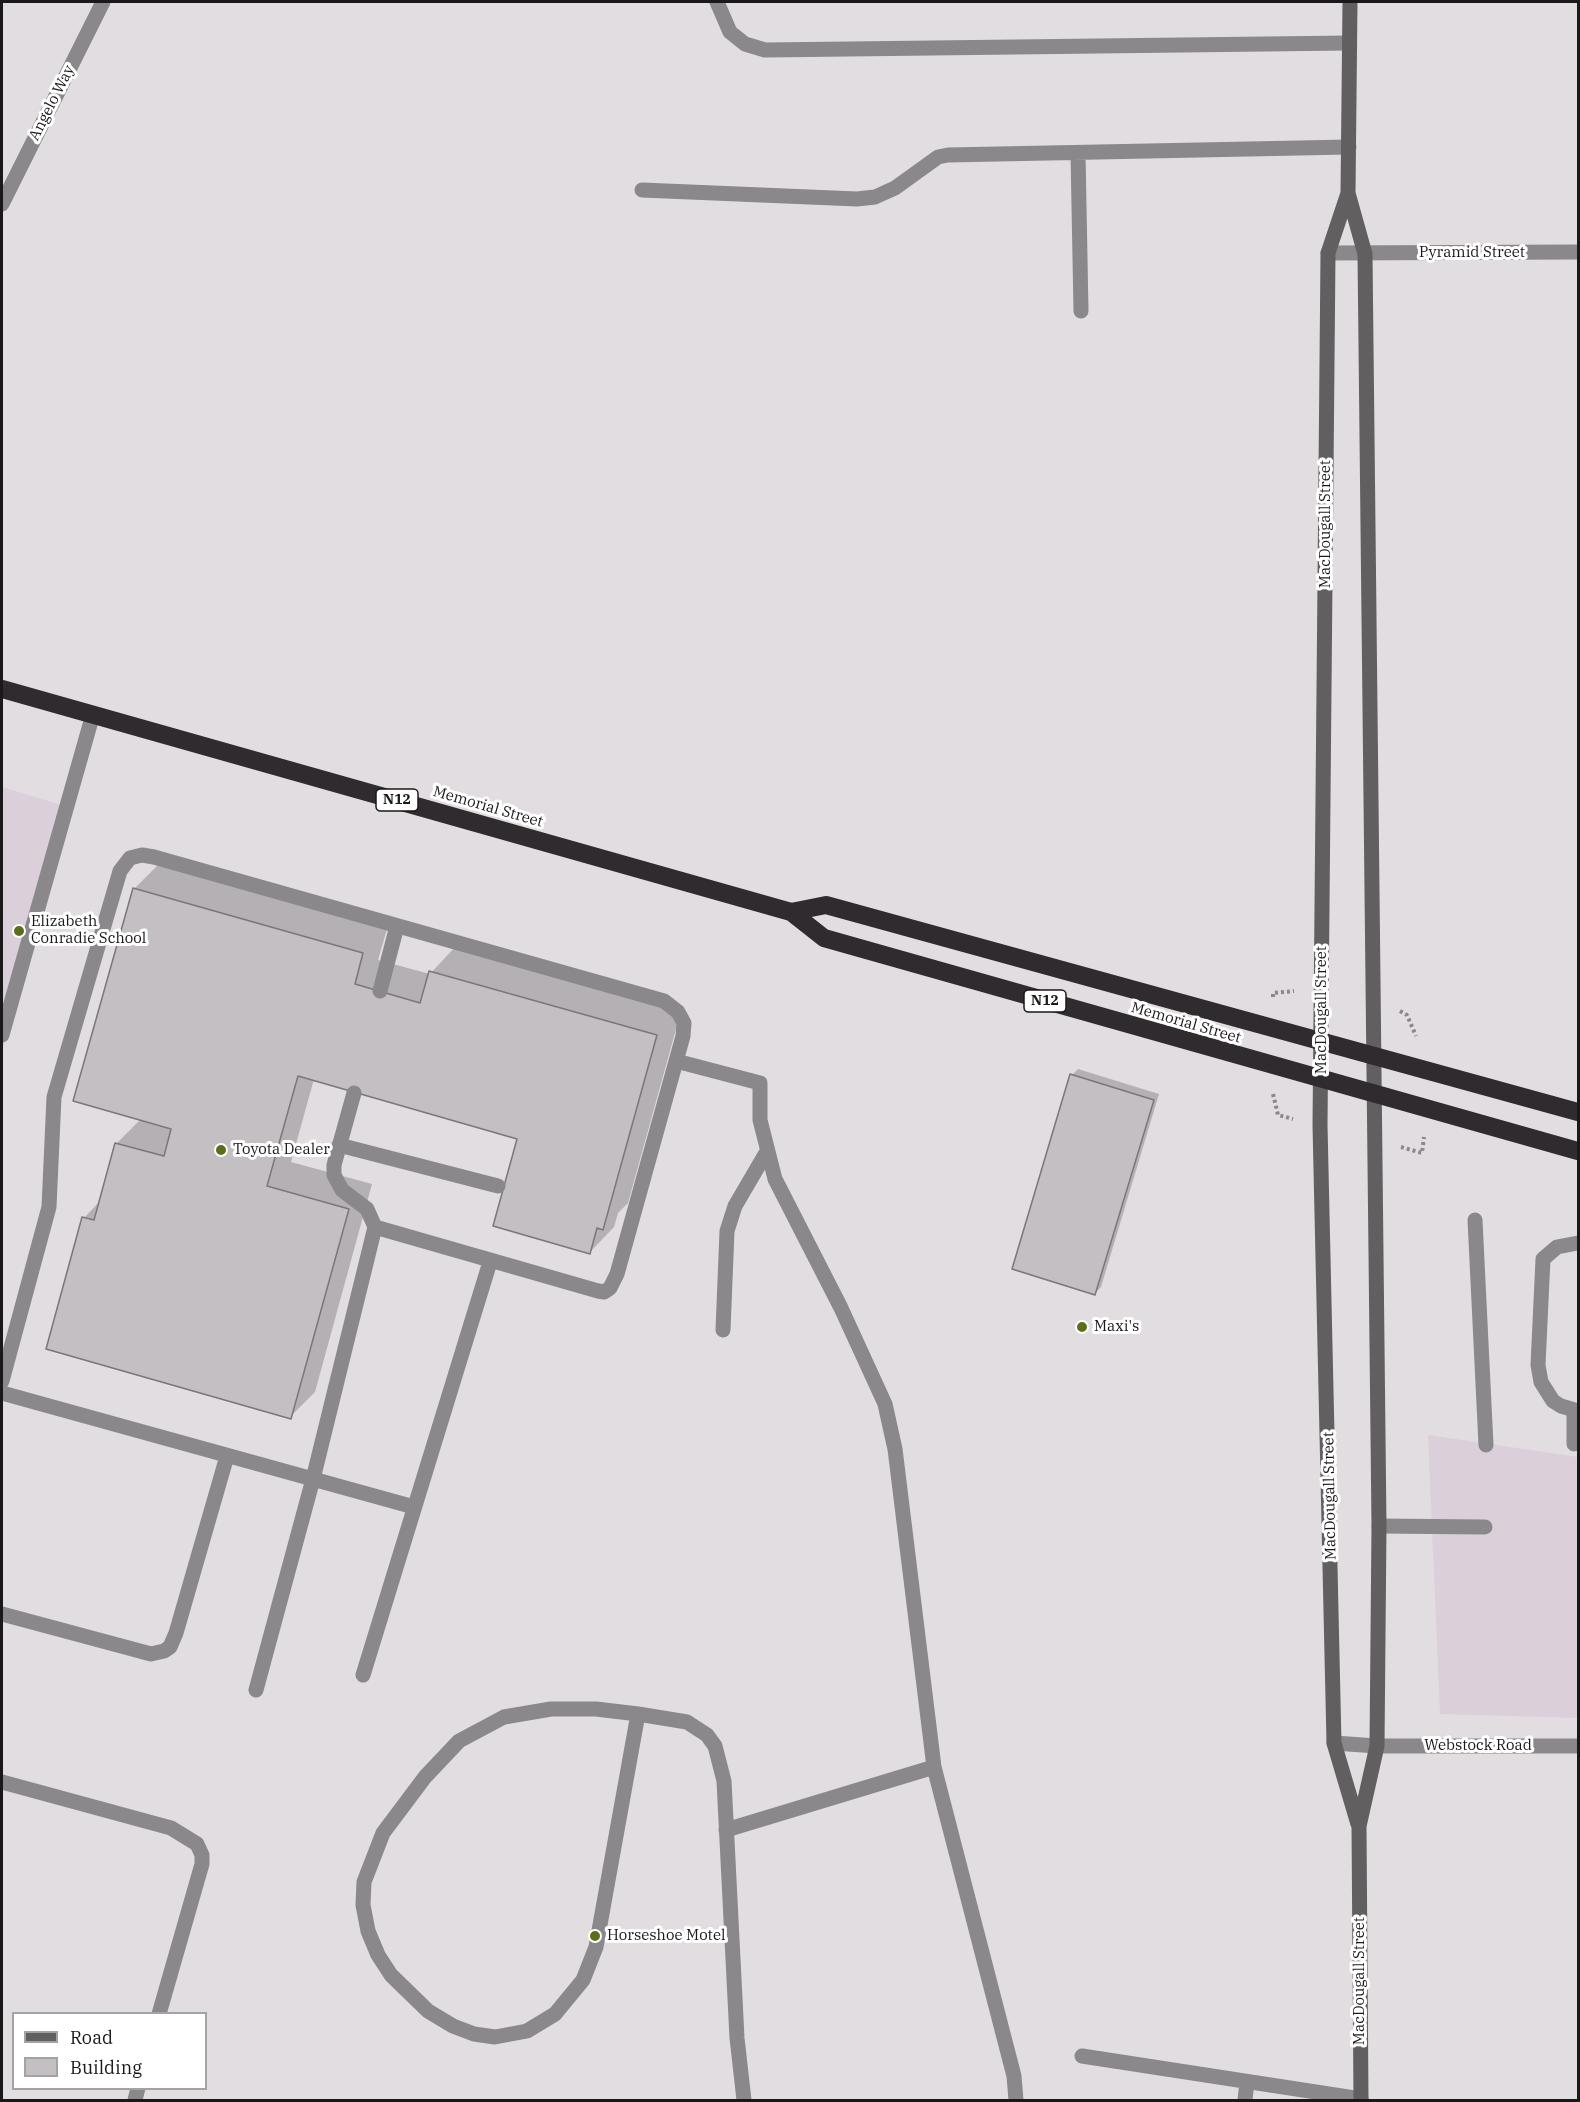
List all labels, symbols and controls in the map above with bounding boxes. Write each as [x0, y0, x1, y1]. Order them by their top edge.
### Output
street label: Angelo Way [25, 62, 79, 144]
street label: Pyramid Street [1419, 244, 1525, 262]
street label: MacDougall Street [1317, 460, 1335, 588]
street label: Memorial Street [431, 783, 545, 831]
road number: N12 [376, 789, 418, 811]
place label: Elizabeth Conradie School [31, 913, 146, 948]
marker: Elizabeth Conradie School [12, 924, 26, 938]
street label: MacDougall Street [1313, 946, 1331, 1074]
road number: N12 [1024, 990, 1066, 1012]
street label: Memorial Street [1129, 999, 1243, 1047]
place label: Toyota Dealer [233, 1141, 330, 1159]
marker: Toyota Dealer [214, 1143, 228, 1157]
place label: Maxi's [1094, 1318, 1139, 1336]
marker: Maxi's [1075, 1320, 1089, 1334]
street label: MacDougall Street [1320, 1432, 1340, 1560]
street label: Webstock Road [1424, 1737, 1532, 1755]
street label: MacDougall Street [1351, 1917, 1369, 2045]
place label: Horseshoe Motel [607, 1927, 725, 1945]
marker: Horseshoe Motel [588, 1929, 602, 1943]
legend [12, 2012, 207, 2090]
text: Road [70, 2026, 113, 2049]
text: Building [70, 2056, 142, 2079]

